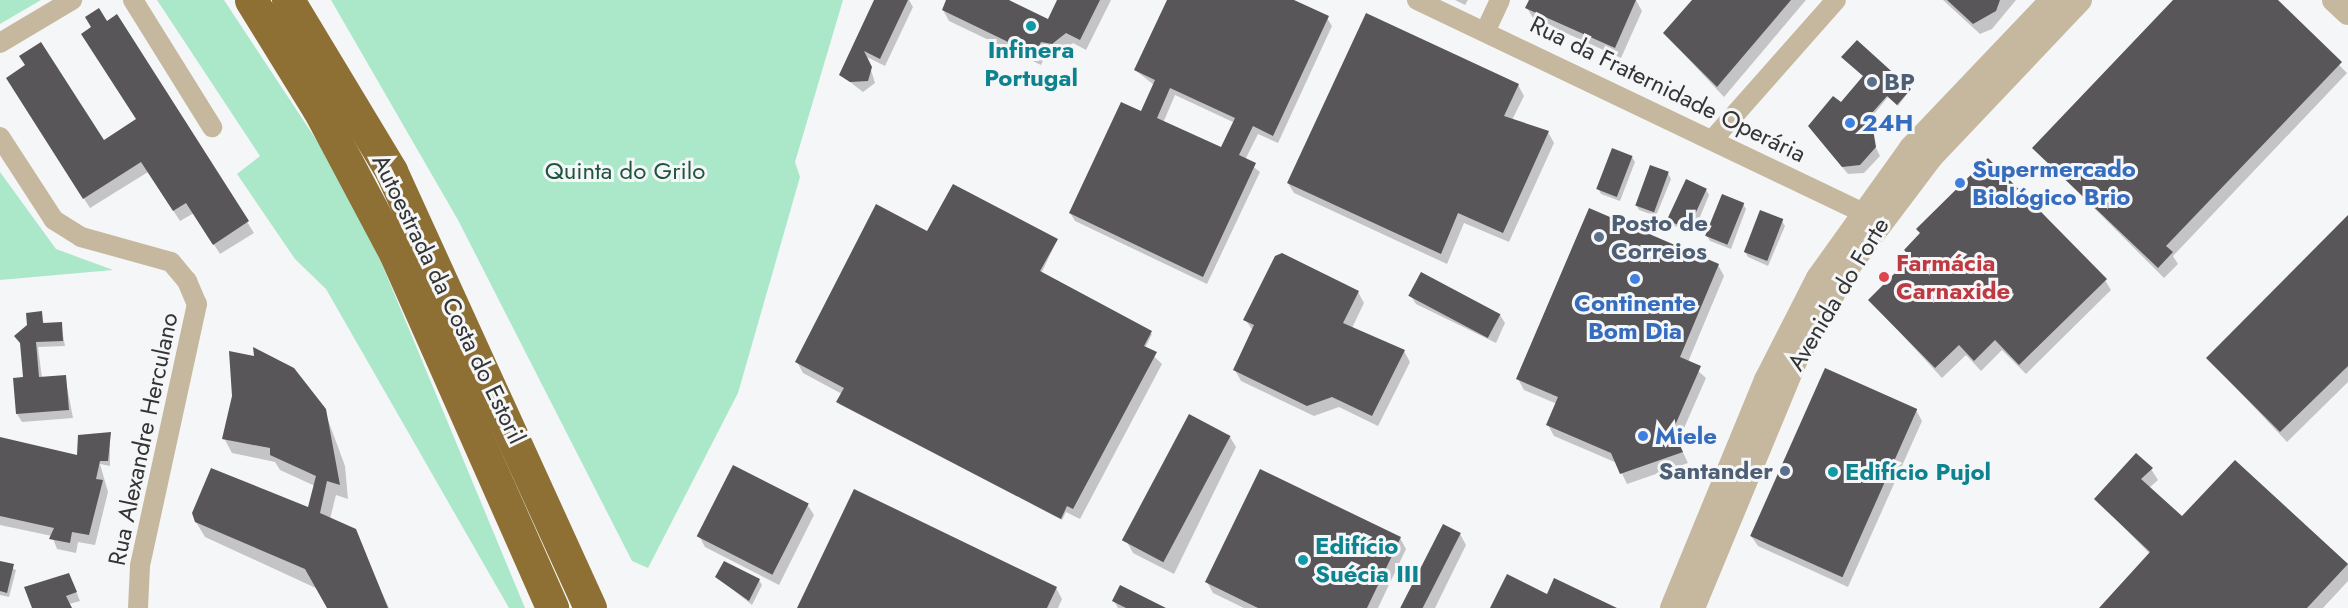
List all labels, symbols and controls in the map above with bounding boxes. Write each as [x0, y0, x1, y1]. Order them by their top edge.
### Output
street label: Rua da Fraternidade Operária [1525, 10, 1811, 168]
marker: Infinera Portugal [1024, 19, 1038, 33]
place label: Infinera Portugal [984, 36, 1078, 92]
place label: BP [1884, 68, 1915, 96]
marker: BP [1865, 75, 1879, 89]
place label: 24H [1862, 109, 1913, 137]
marker: 24H [1843, 116, 1857, 130]
street label: Autoestrada da Costa do Estoril [366, 149, 532, 449]
place label: Supermercado Biológico Brio [1972, 155, 2136, 211]
park label: Quinta do Grilo [545, 157, 705, 185]
marker: Supermercado Biológico Brio [1953, 176, 1967, 190]
place label: Posto de Correios [1611, 209, 1708, 265]
street label: Avenida do Forte [1781, 212, 1895, 376]
marker: Posto de Correios [1592, 230, 1606, 244]
place label: Farmácia Carnaxide [1896, 249, 2010, 305]
marker: Farmácia Carnaxide [1877, 270, 1891, 284]
marker: Continente Bom Dia [1628, 272, 1642, 286]
place label: Continente Bom Dia [1574, 289, 1696, 345]
street label: Rua Alexandre Herculano [102, 310, 184, 568]
place label: Miele [1655, 422, 1717, 450]
marker: Miele [1636, 429, 1650, 443]
place label: Santander [1658, 457, 1773, 485]
place label: Edifício Pujol [1845, 458, 1991, 486]
marker: Santander [1778, 464, 1792, 478]
marker: Edifício Pujol [1826, 465, 1840, 479]
place label: Edifício Suécia III [1315, 532, 1419, 588]
marker: Edifício Suécia III [1296, 553, 1310, 567]

